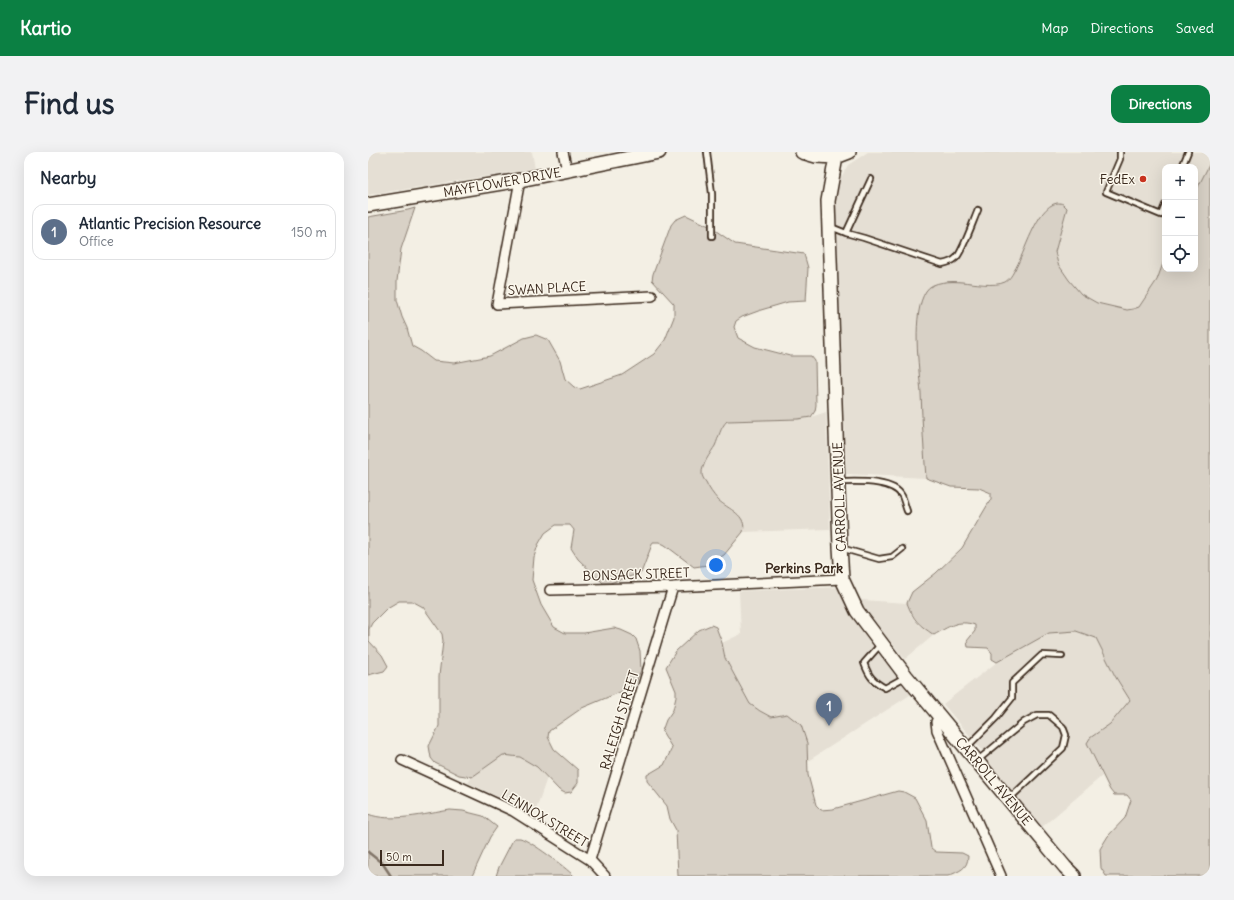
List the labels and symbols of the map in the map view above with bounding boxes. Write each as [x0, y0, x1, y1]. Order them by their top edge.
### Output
street label: MAYFLOWER DRIVE [442, 164, 563, 201]
place label: FedEx [1100, 171, 1136, 188]
marker: FedEx [1138, 174, 1148, 184]
street label: SWAN PLACE [507, 278, 587, 299]
street label: CARROLL AVENUE [829, 441, 850, 552]
your location [706, 555, 726, 575]
district label: Perkins Park [765, 559, 843, 577]
street label: BONSACK STREET [582, 564, 690, 585]
street label: RALEIGH STREET [596, 668, 643, 772]
pin: 1 [816, 693, 842, 726]
street label: CARROLL AVENUE [952, 734, 1036, 829]
street label: LENNOX STREET [498, 786, 591, 851]
scale bar [380, 848, 444, 867]

